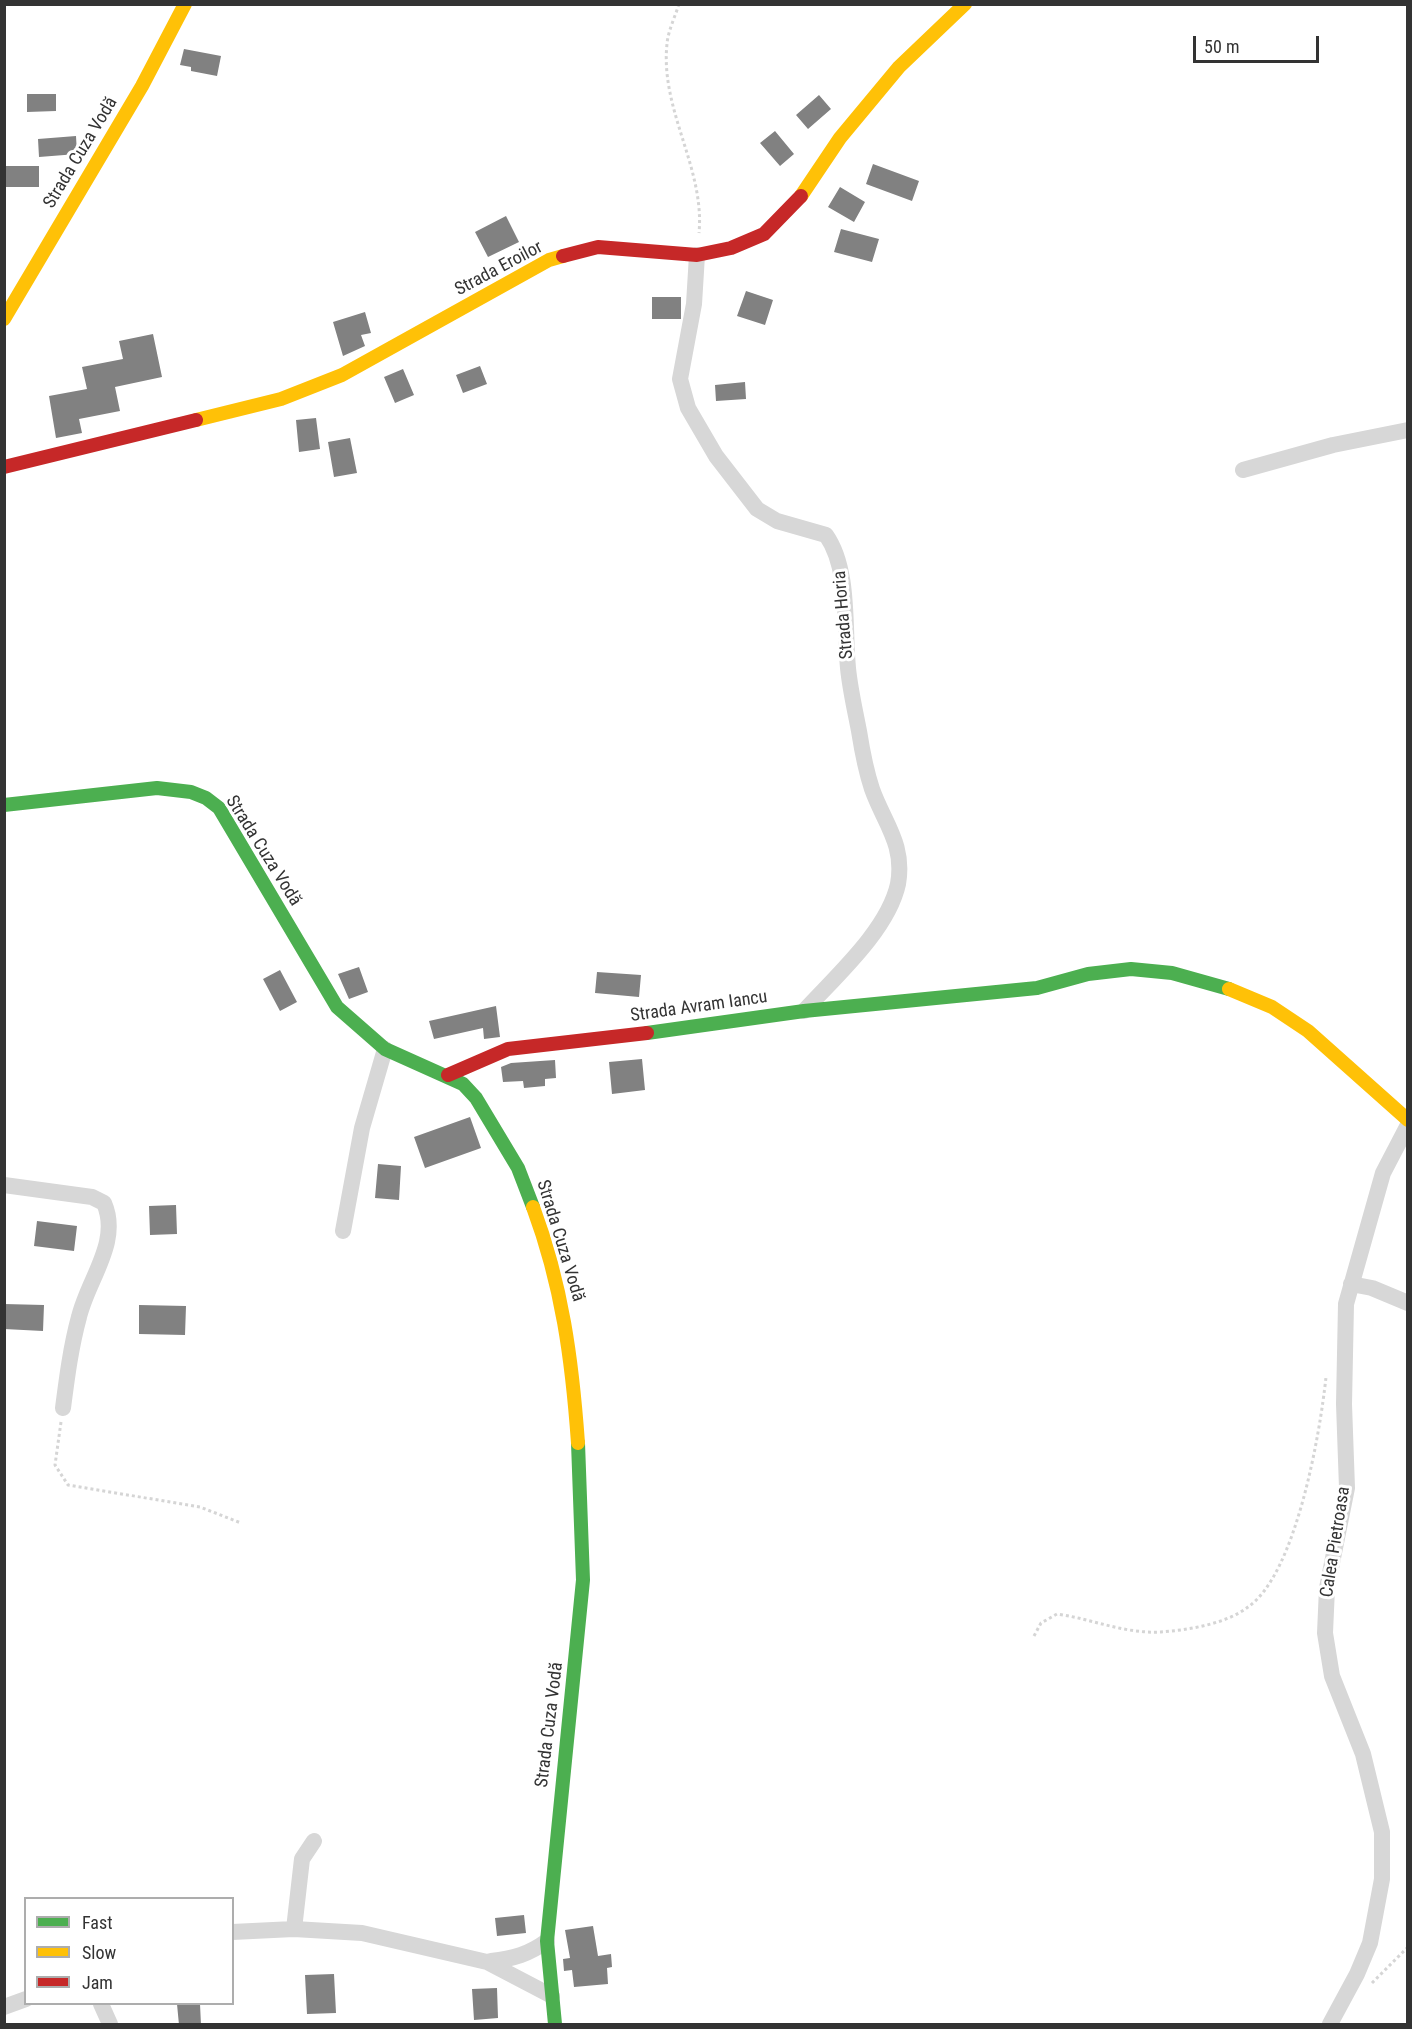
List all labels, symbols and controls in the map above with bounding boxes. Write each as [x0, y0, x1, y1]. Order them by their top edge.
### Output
scale bar [1196, 24, 1322, 62]
text: 50 m [1204, 36, 1239, 57]
street label: Strada Cuza Vodă [39, 93, 123, 213]
street label: Strada Eroilor [451, 237, 547, 301]
street label: Strada Horia [829, 570, 859, 660]
street label: Strada Cuza Vodă [220, 792, 306, 910]
street label: Strada Avram Iancu [629, 987, 769, 1027]
street label: Strada Cuza Vodă [531, 1178, 589, 1304]
street label: Calea Pietroasa [1317, 1485, 1355, 1599]
street label: Strada Cuza Vodă [532, 1661, 568, 1789]
legend [24, 1897, 234, 2005]
text: Fast [82, 1912, 113, 1933]
text: Slow [82, 1942, 116, 1963]
text: Jam [82, 1972, 113, 1993]

